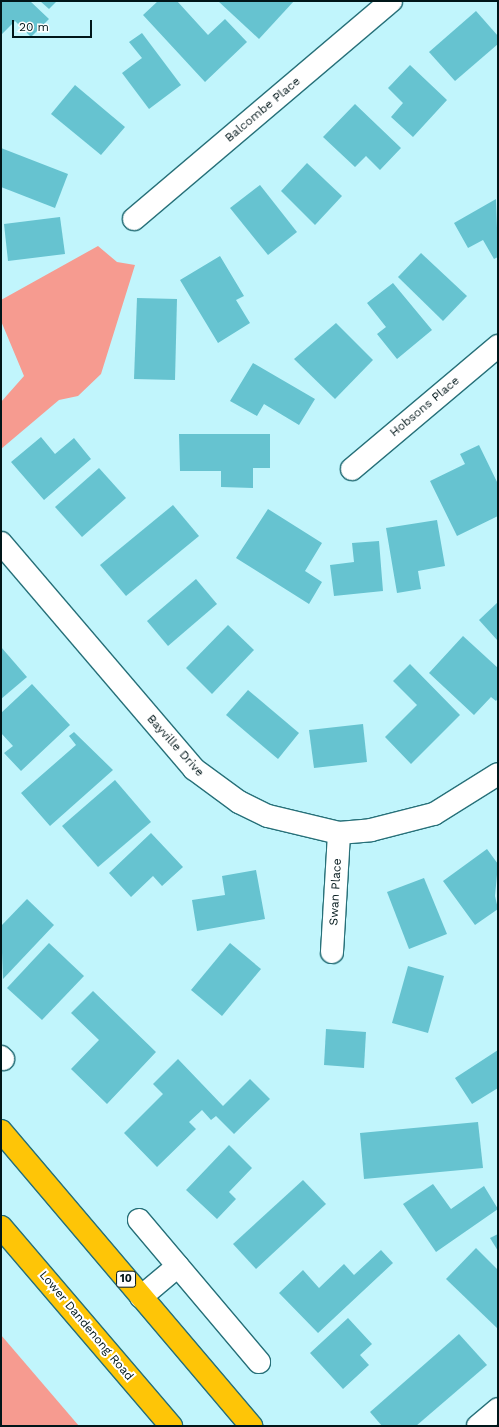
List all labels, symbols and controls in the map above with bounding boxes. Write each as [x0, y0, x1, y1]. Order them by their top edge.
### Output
scale bar [14, 12, 94, 38]
text: 20 m [19, 20, 49, 34]
street label: Balcombe Place [223, 74, 303, 146]
street label: Hobsons Place [387, 374, 463, 440]
street label: Bayville Drive [144, 712, 206, 780]
street label: Swan Place [327, 858, 345, 926]
street label: Lower Dandenong Road [36, 1268, 136, 1384]
road number: 10 [116, 1270, 136, 1288]

